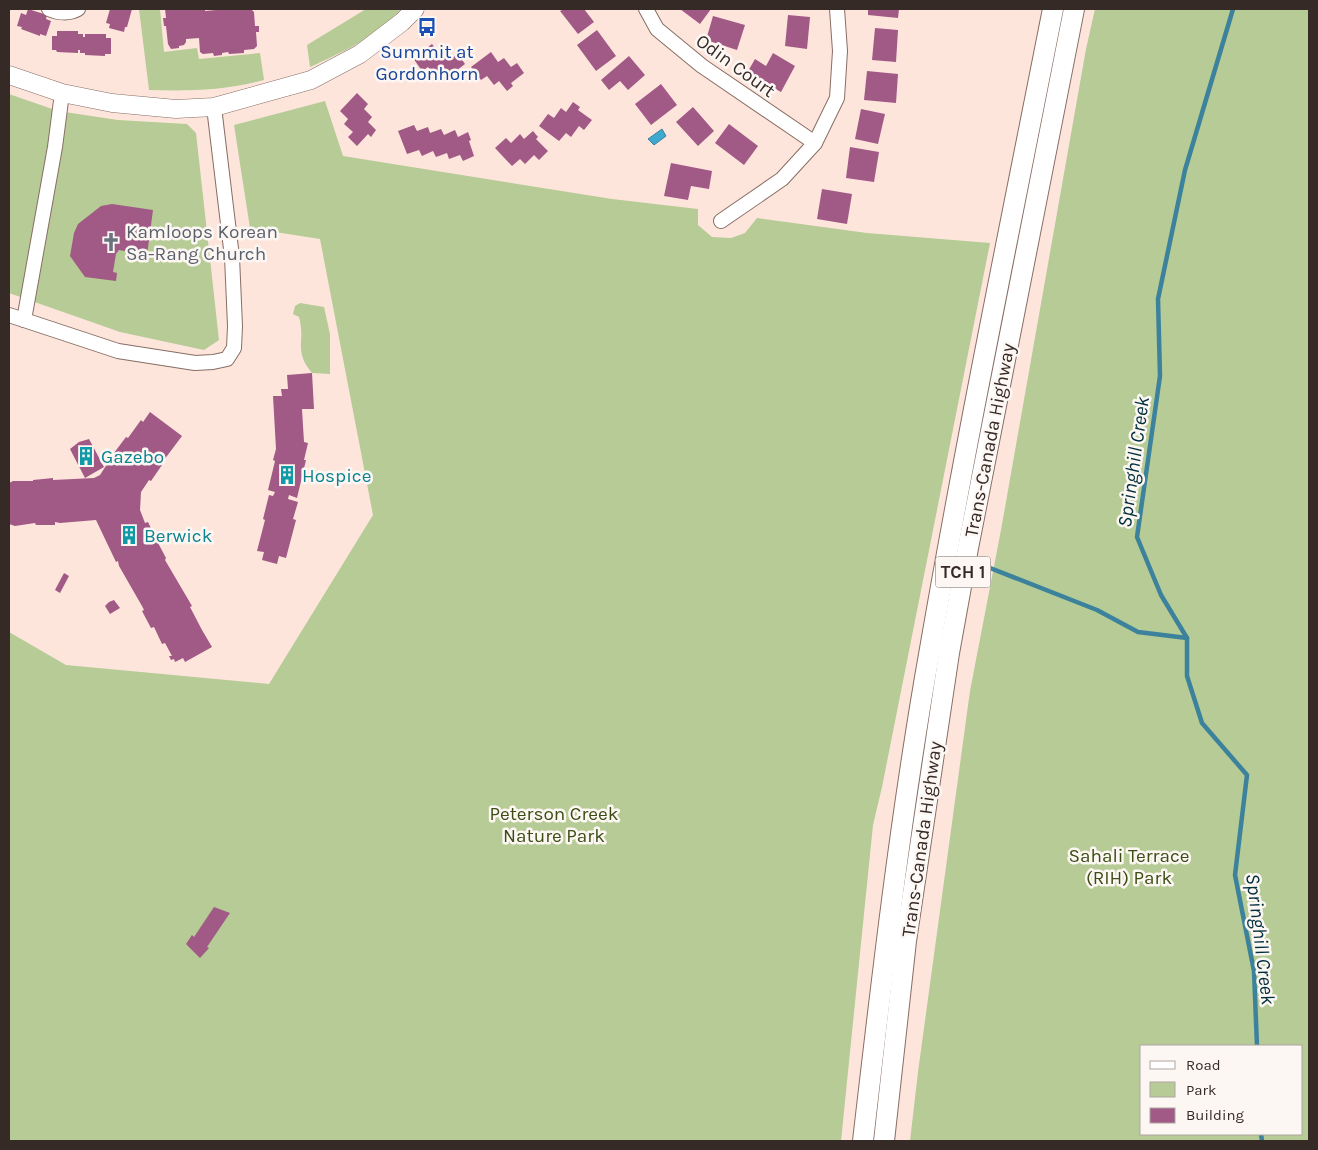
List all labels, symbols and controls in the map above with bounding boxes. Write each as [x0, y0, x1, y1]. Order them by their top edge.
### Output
bus stop icon: Summit at Gordonhorn [416, 16, 438, 38]
street label: Odin Court [691, 30, 779, 102]
place label: Summit at Gordonhorn [376, 41, 478, 85]
place label: Kamloops Korean Sa-Rang Church [126, 221, 278, 265]
church icon: Kamloops Korean Sa-Rang Church [100, 231, 122, 253]
street label: Trans-Canada Highway [960, 341, 1020, 539]
water label: Springhill Creek [1113, 394, 1154, 529]
building icon: Gazebo [75, 445, 97, 467]
place label: Gazebo [101, 446, 164, 468]
building icon: Hospice [276, 464, 298, 486]
place label: Hospice [302, 465, 371, 487]
building icon: Berwick [118, 524, 140, 546]
place label: Berwick [144, 525, 213, 547]
road number: TCH 1 [936, 556, 990, 588]
street label: Trans-Canada Highway [897, 740, 947, 938]
park label: Peterson Creek Nature Park [489, 803, 619, 847]
park label: Sahali Terrace (RIH) Park [1069, 845, 1189, 889]
water label: Springhill Creek [1241, 872, 1280, 1007]
legend [1140, 1045, 1303, 1135]
text: Road [1186, 1056, 1221, 1074]
text: Park [1186, 1081, 1216, 1099]
text: Building [1186, 1106, 1244, 1124]

